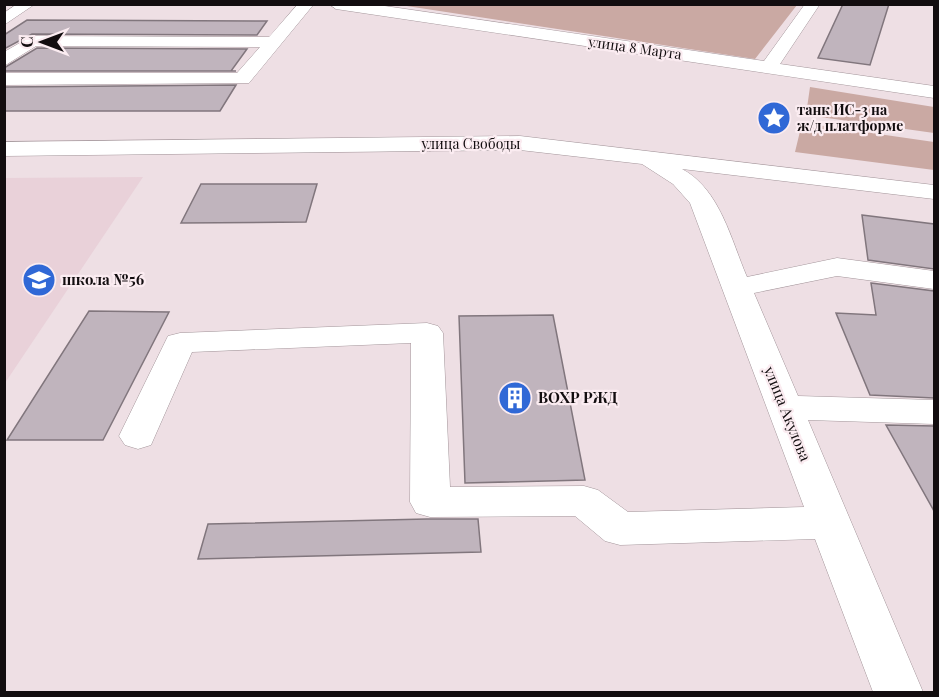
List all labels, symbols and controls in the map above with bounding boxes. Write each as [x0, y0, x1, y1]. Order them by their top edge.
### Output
north arrow [12, 12, 72, 72]
street label: улица 8 Марта [586, 31, 683, 63]
text: С [16, 36, 37, 48]
place icon: танк ИС-3 на ж/д платформе [756, 100, 792, 136]
place label: танк ИС-3 на ж/д платформе [797, 100, 903, 135]
street label: улица Свободы [421, 134, 521, 153]
school or university icon: школа №56 [21, 262, 57, 298]
place label: школа №56 [62, 269, 144, 289]
street label: улица Акулова [759, 362, 816, 464]
building icon: ВОХР РЖД [497, 380, 533, 416]
place label: ВОХР РЖД [538, 387, 618, 407]

